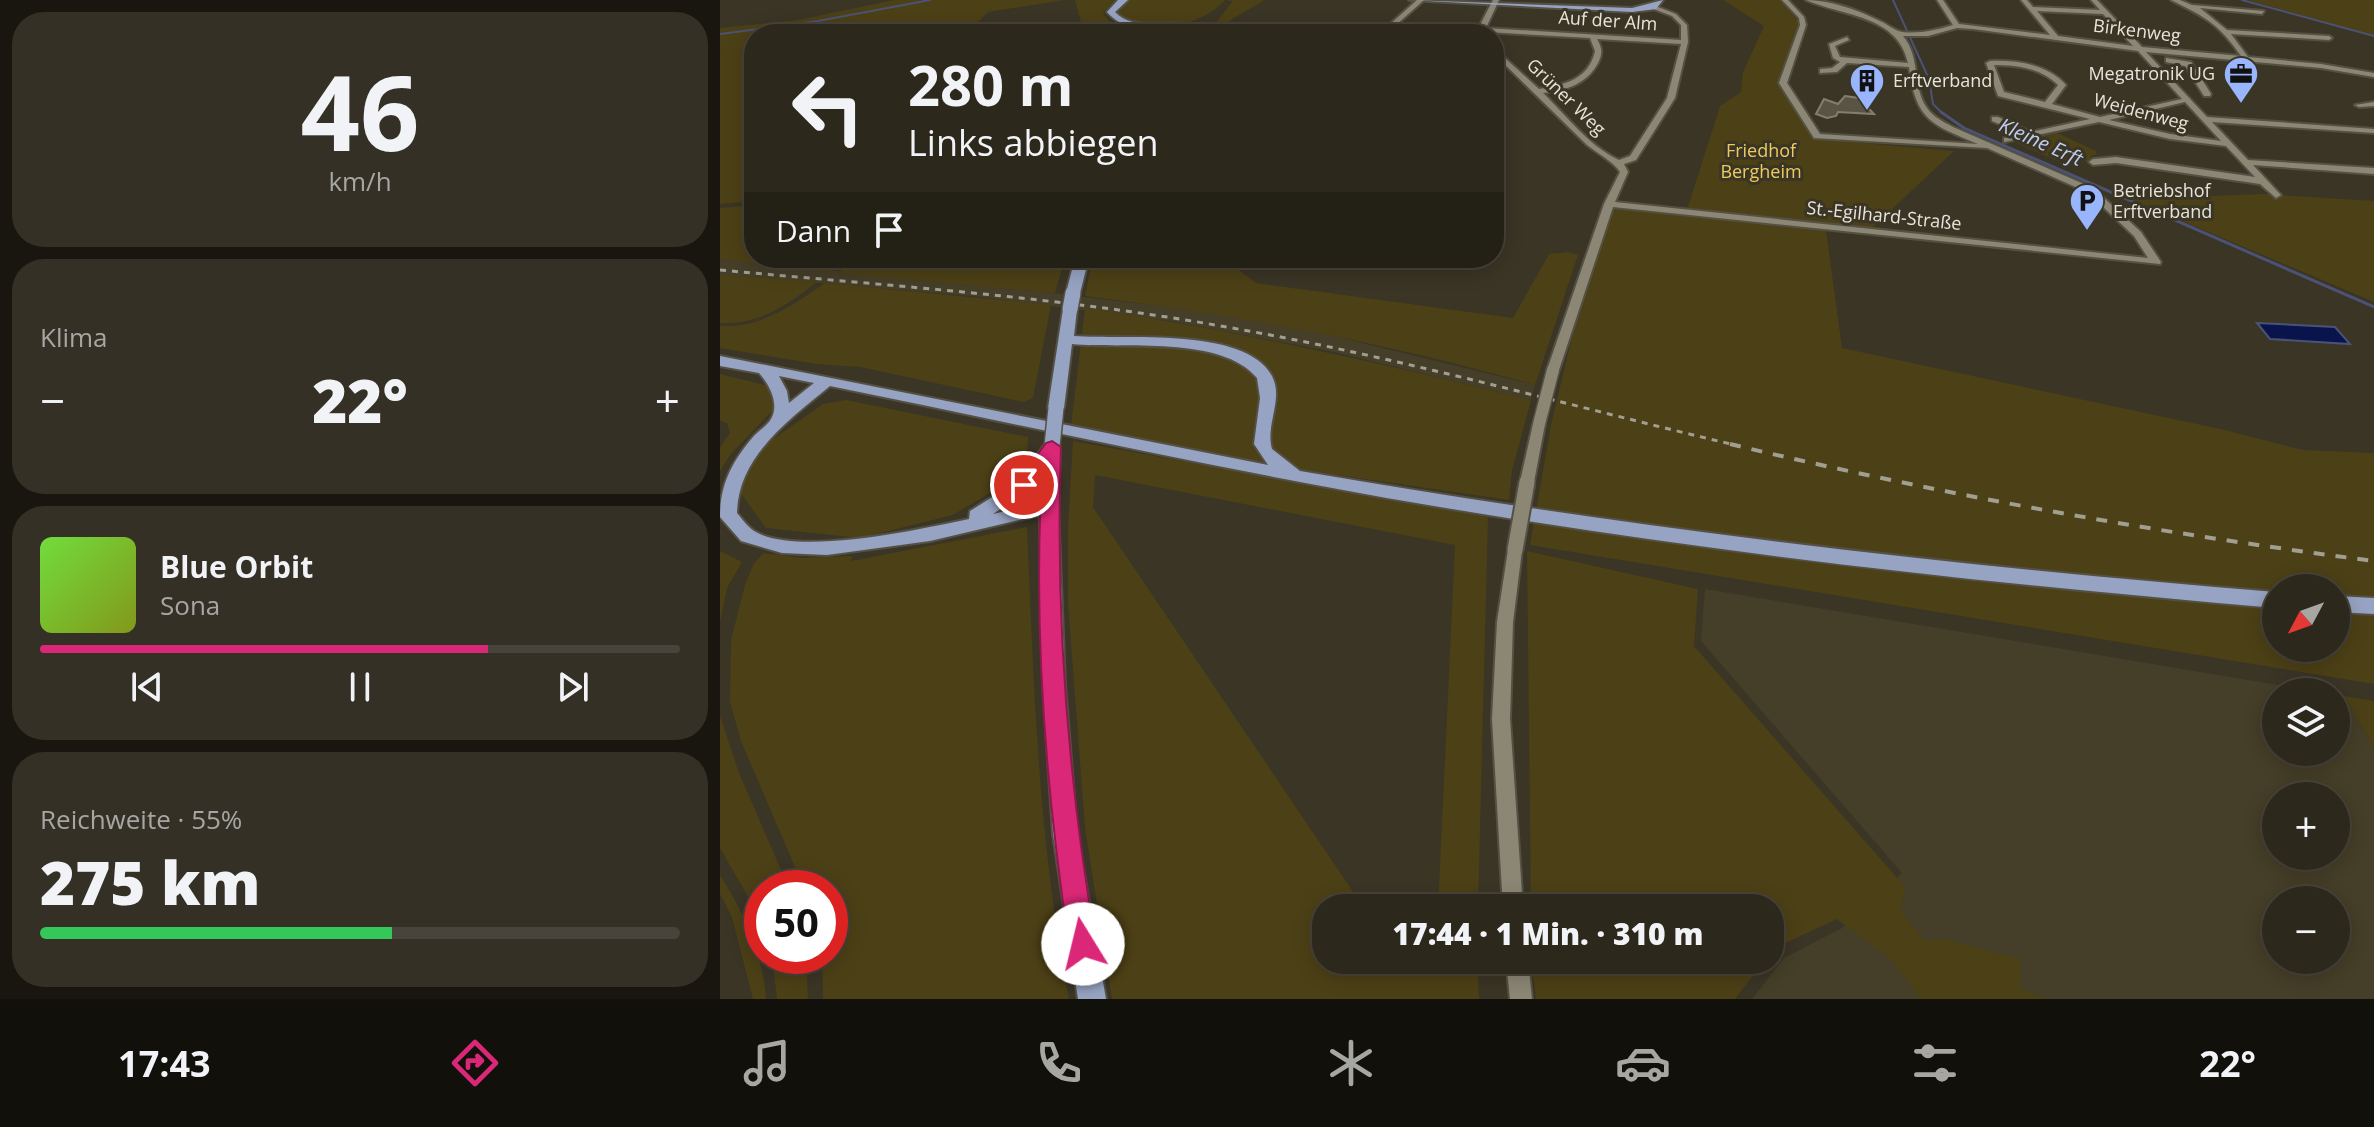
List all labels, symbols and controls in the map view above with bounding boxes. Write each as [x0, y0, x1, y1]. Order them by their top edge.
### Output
street label: Auf der Alm [1558, 5, 1658, 35]
street label: Birkenweg [2092, 13, 2182, 47]
text: 46 [301, 40, 419, 181]
text: 280 m [908, 46, 1074, 122]
street label: Grüner Weg [1522, 53, 1612, 140]
office icon: Megatronik UG [2222, 55, 2260, 105]
icon: left [776, 56, 880, 160]
place label: Megatronik UG [2088, 61, 2215, 85]
building icon: Erftverband [1848, 62, 1886, 112]
place label: Erftverband [1893, 68, 1992, 92]
street label: Weidenweg [2091, 87, 2192, 135]
water label: Kleine Erft [1995, 111, 2089, 173]
text: Links abbiegen [908, 118, 1159, 167]
park label: Friedhof Bergheim [1720, 138, 1802, 183]
text: km/h [328, 163, 392, 199]
place label: Betriebshof Erftverband [2113, 178, 2212, 223]
parking icon: Betriebshof Erftverband [2068, 182, 2106, 232]
street label: St.-Egilhard-Straße [1805, 195, 1963, 235]
icon: arrive [867, 208, 911, 252]
text: Dann [776, 210, 851, 251]
text: Klima [40, 319, 108, 355]
text: 22° [312, 359, 408, 441]
text: − [40, 370, 65, 430]
text: + [655, 370, 680, 430]
pin [990, 451, 1058, 519]
icon: arrive [1002, 463, 1046, 507]
text: Blue Orbit [160, 546, 313, 587]
north arrow [2262, 574, 2350, 662]
map controls [2262, 574, 2350, 974]
text: Sona [160, 587, 220, 623]
icon: previous [125, 665, 169, 709]
icon: pause [338, 665, 382, 709]
icon: next [551, 665, 595, 709]
button: layers [2262, 678, 2350, 766]
button: + [2262, 782, 2350, 870]
text: Reichweite · 55% [40, 801, 242, 837]
text: 275 km [40, 841, 261, 923]
speed limit sign: 50 [744, 870, 848, 974]
button: − [2262, 886, 2350, 974]
position arrow [1041, 902, 1125, 986]
text: 17:44 · 1 Min. · 310 m [1393, 913, 1703, 954]
icon: directions [447, 1035, 503, 1091]
icon: music [739, 1035, 795, 1091]
icon: phone [1031, 1035, 1087, 1091]
icon: climate [1323, 1035, 1379, 1091]
icon: car [1615, 1035, 1671, 1091]
icon: filters [1907, 1035, 1963, 1091]
text: 17:43 [118, 1039, 211, 1088]
text: 22° [2199, 1039, 2256, 1088]

